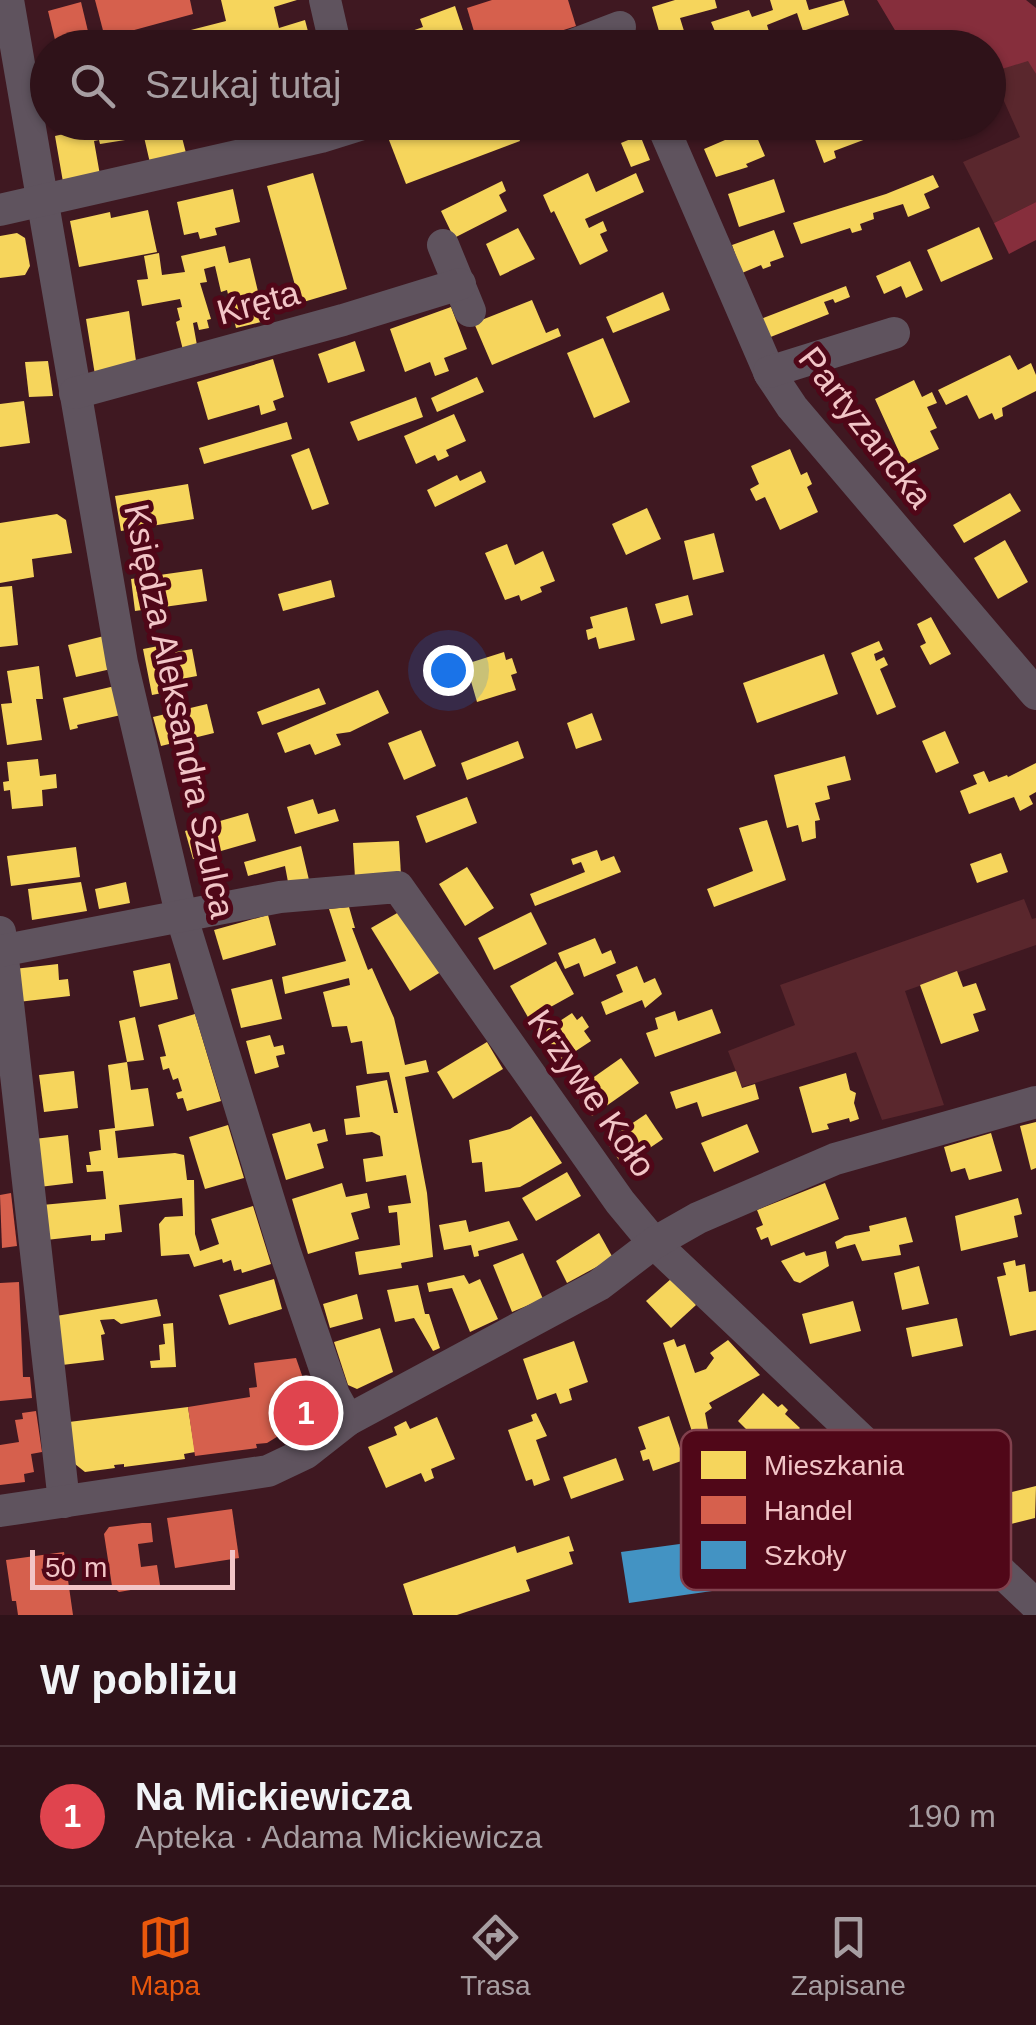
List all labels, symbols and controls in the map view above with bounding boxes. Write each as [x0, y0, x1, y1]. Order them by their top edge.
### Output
search box [30, 30, 1006, 140]
icon: search [65, 58, 120, 113]
text: Szukaj tutaj [145, 64, 341, 106]
street label: Kręta [213, 272, 304, 332]
street label: Partyzancka [791, 339, 941, 515]
street label: Księdza Aleksandra Szulca [117, 500, 243, 922]
your location [423, 645, 474, 696]
street label: Krzywe Koło [520, 1002, 664, 1184]
pin: 1 [274, 1376, 338, 1450]
legend [681, 1430, 1011, 1590]
text: Mieszkania [764, 1450, 904, 1481]
text: Handel [764, 1495, 853, 1526]
text: Szkoły [764, 1540, 846, 1571]
scale bar [30, 1545, 235, 1590]
text: 50 m [45, 1552, 107, 1583]
text: W pobliżu [40, 1656, 238, 1703]
text: Na Mickiewicza [135, 1776, 412, 1818]
text: 1 [64, 1798, 81, 1834]
text: 190 m [907, 1798, 996, 1834]
text: Apteka · Adama Mickiewicza [135, 1819, 542, 1855]
tab: Mapa [130, 1910, 200, 2002]
tab: Trasa [460, 1910, 531, 2002]
tab: Zapisane [791, 1910, 906, 2002]

